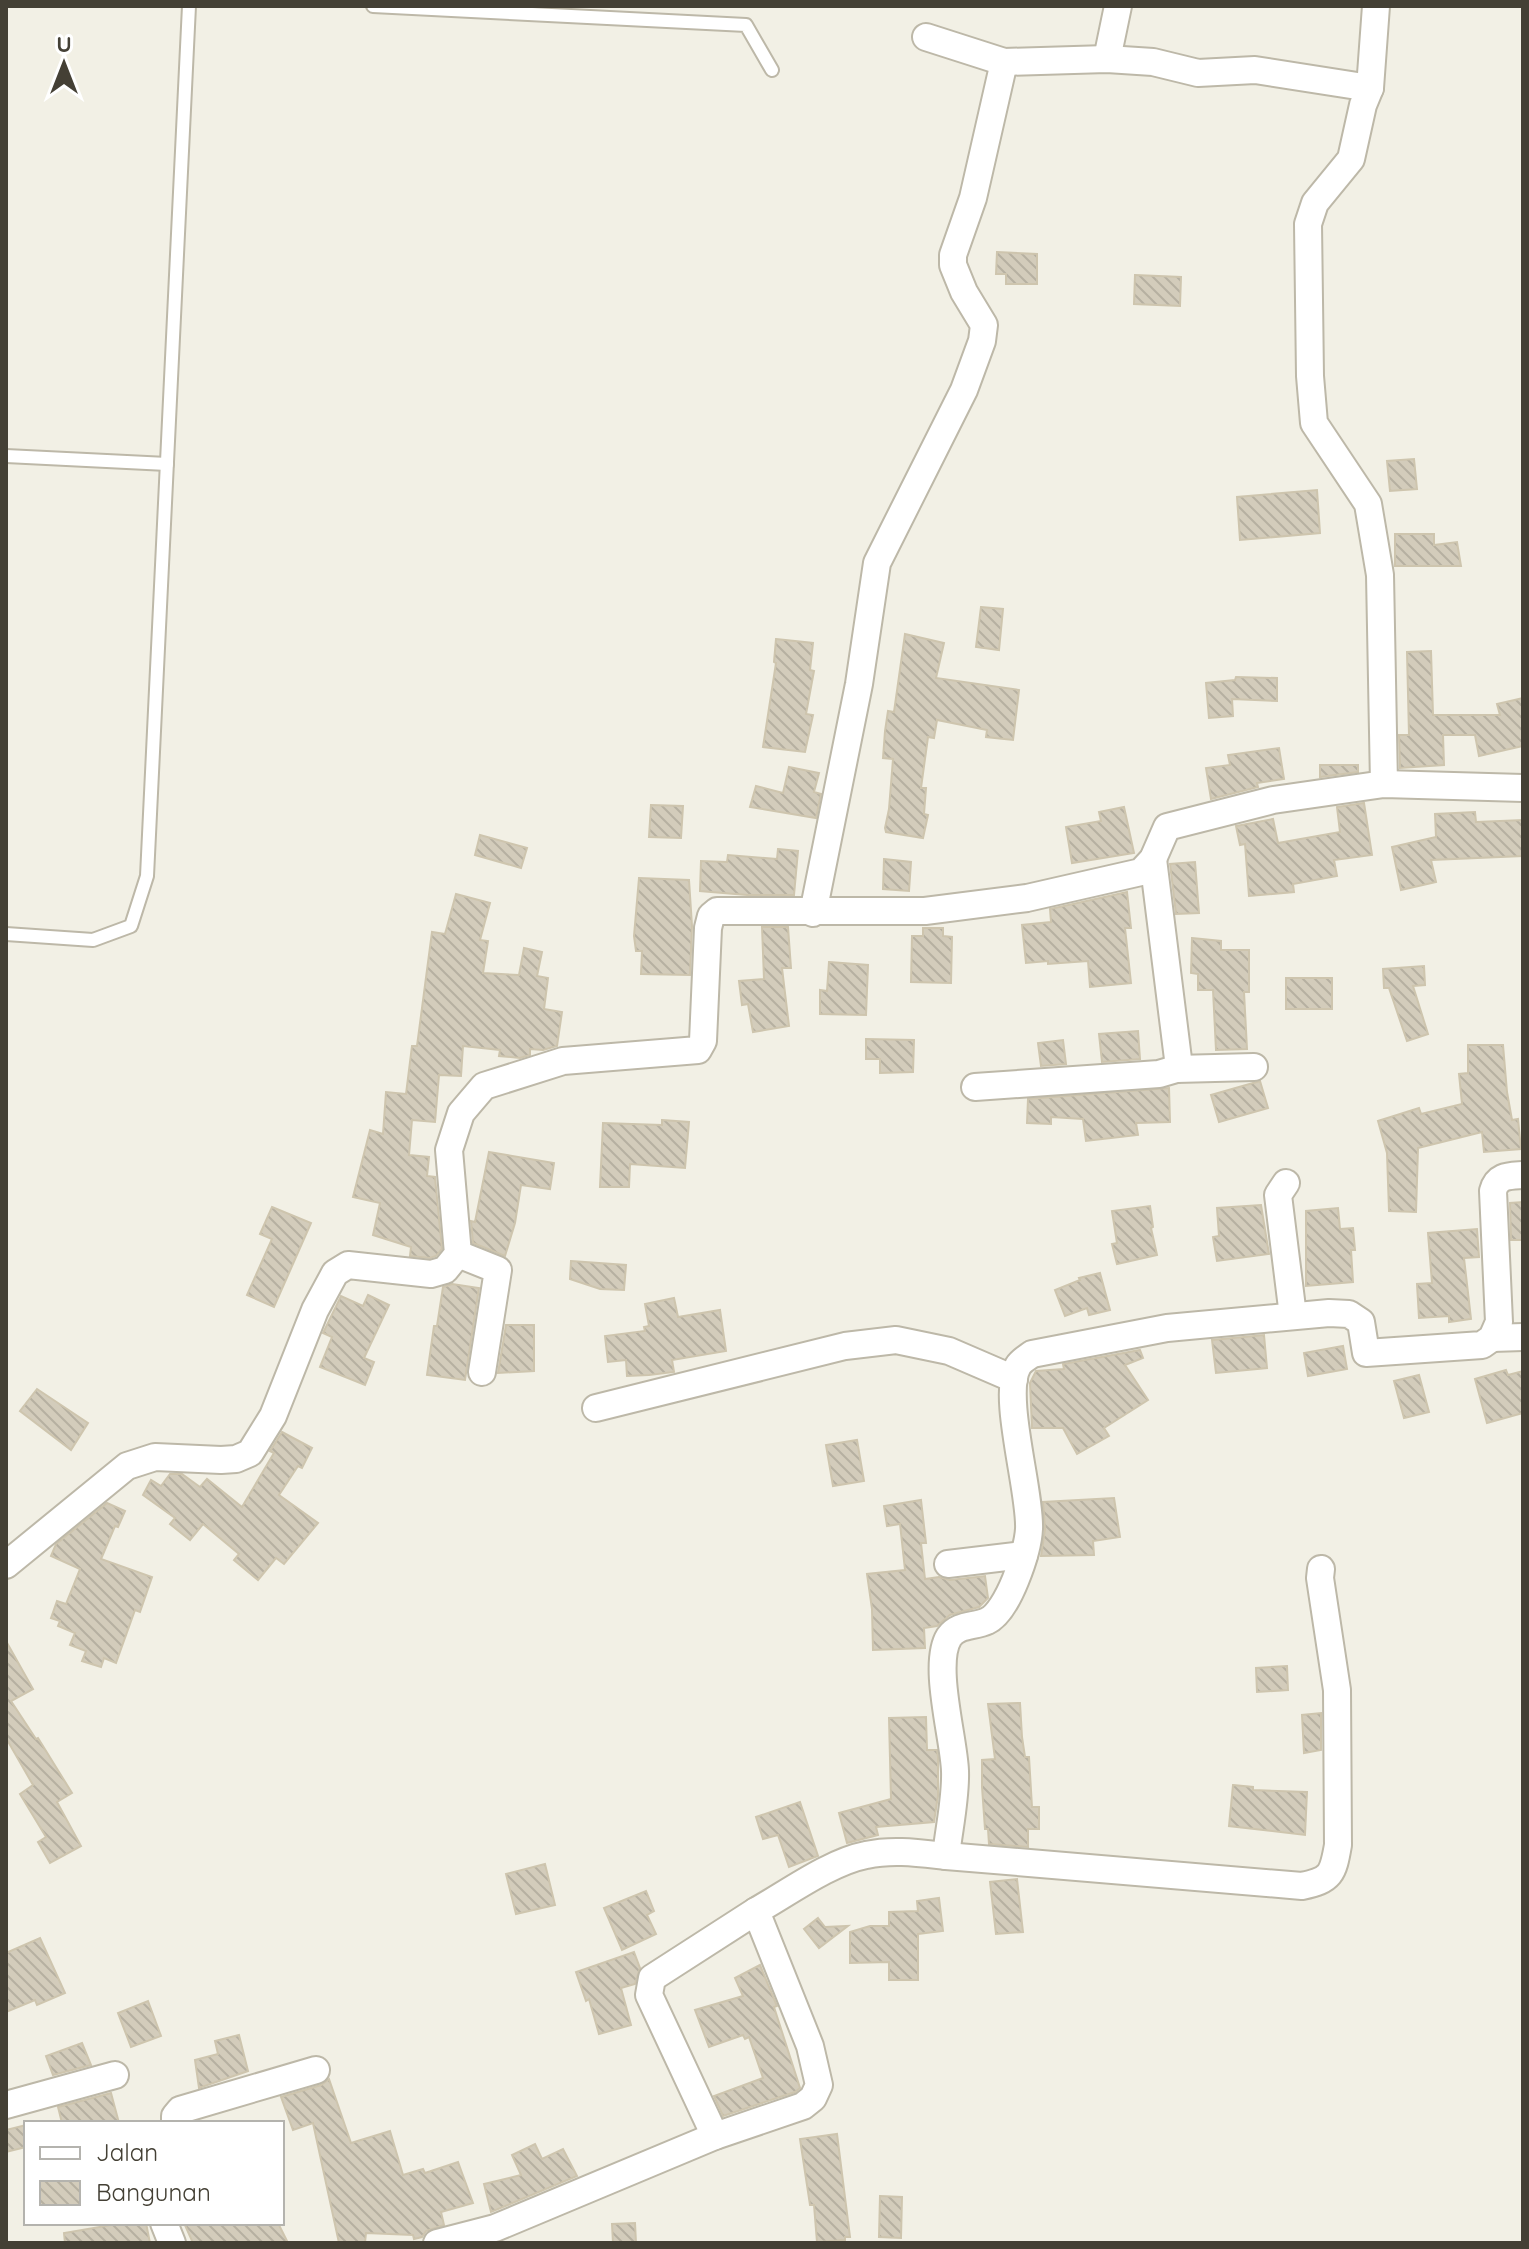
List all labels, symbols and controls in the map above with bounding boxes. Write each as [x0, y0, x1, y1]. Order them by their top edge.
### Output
north arrow [24, 24, 104, 104]
text: U [56, 30, 72, 58]
legend [24, 2121, 284, 2225]
text: Jalan [96, 2137, 158, 2167]
text: Bangunan [96, 2177, 211, 2207]

